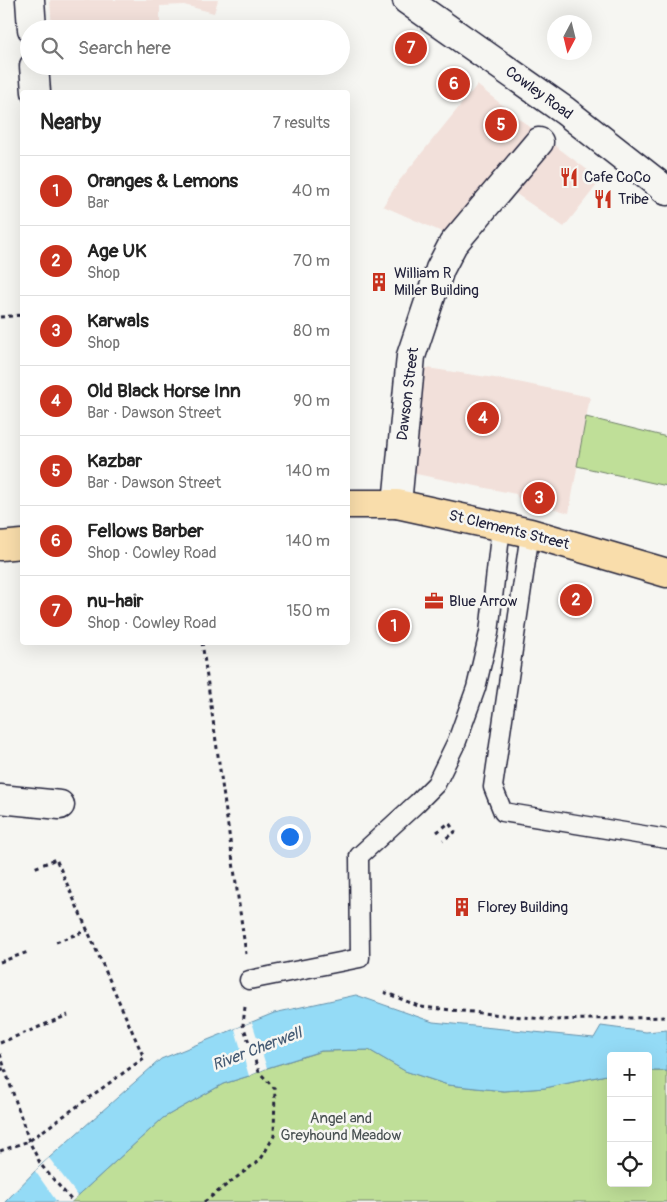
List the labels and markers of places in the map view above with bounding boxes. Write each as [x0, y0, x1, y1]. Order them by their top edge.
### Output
pin: 7 [395, 29, 427, 67]
pin: 6 [438, 65, 470, 103]
pin: 5 [485, 106, 517, 144]
restaurant icon: Cafe CoCo [558, 166, 580, 188]
place label: Cafe CoCo [584, 168, 651, 187]
restaurant icon: Tribe [592, 188, 614, 210]
place label: Tribe [618, 190, 649, 209]
place label: William R Miller Building [394, 264, 479, 300]
building icon: William R Miller Building [368, 271, 390, 293]
pin: 4 [467, 399, 499, 437]
pin: 3 [523, 479, 555, 517]
pin: 2 [560, 581, 592, 619]
office icon: Blue Arrow [423, 590, 445, 612]
place label: Blue Arrow [449, 592, 517, 611]
pin: 1 [378, 607, 410, 645]
building icon: Florey Building [451, 896, 473, 918]
place label: Florey Building [477, 898, 568, 917]

